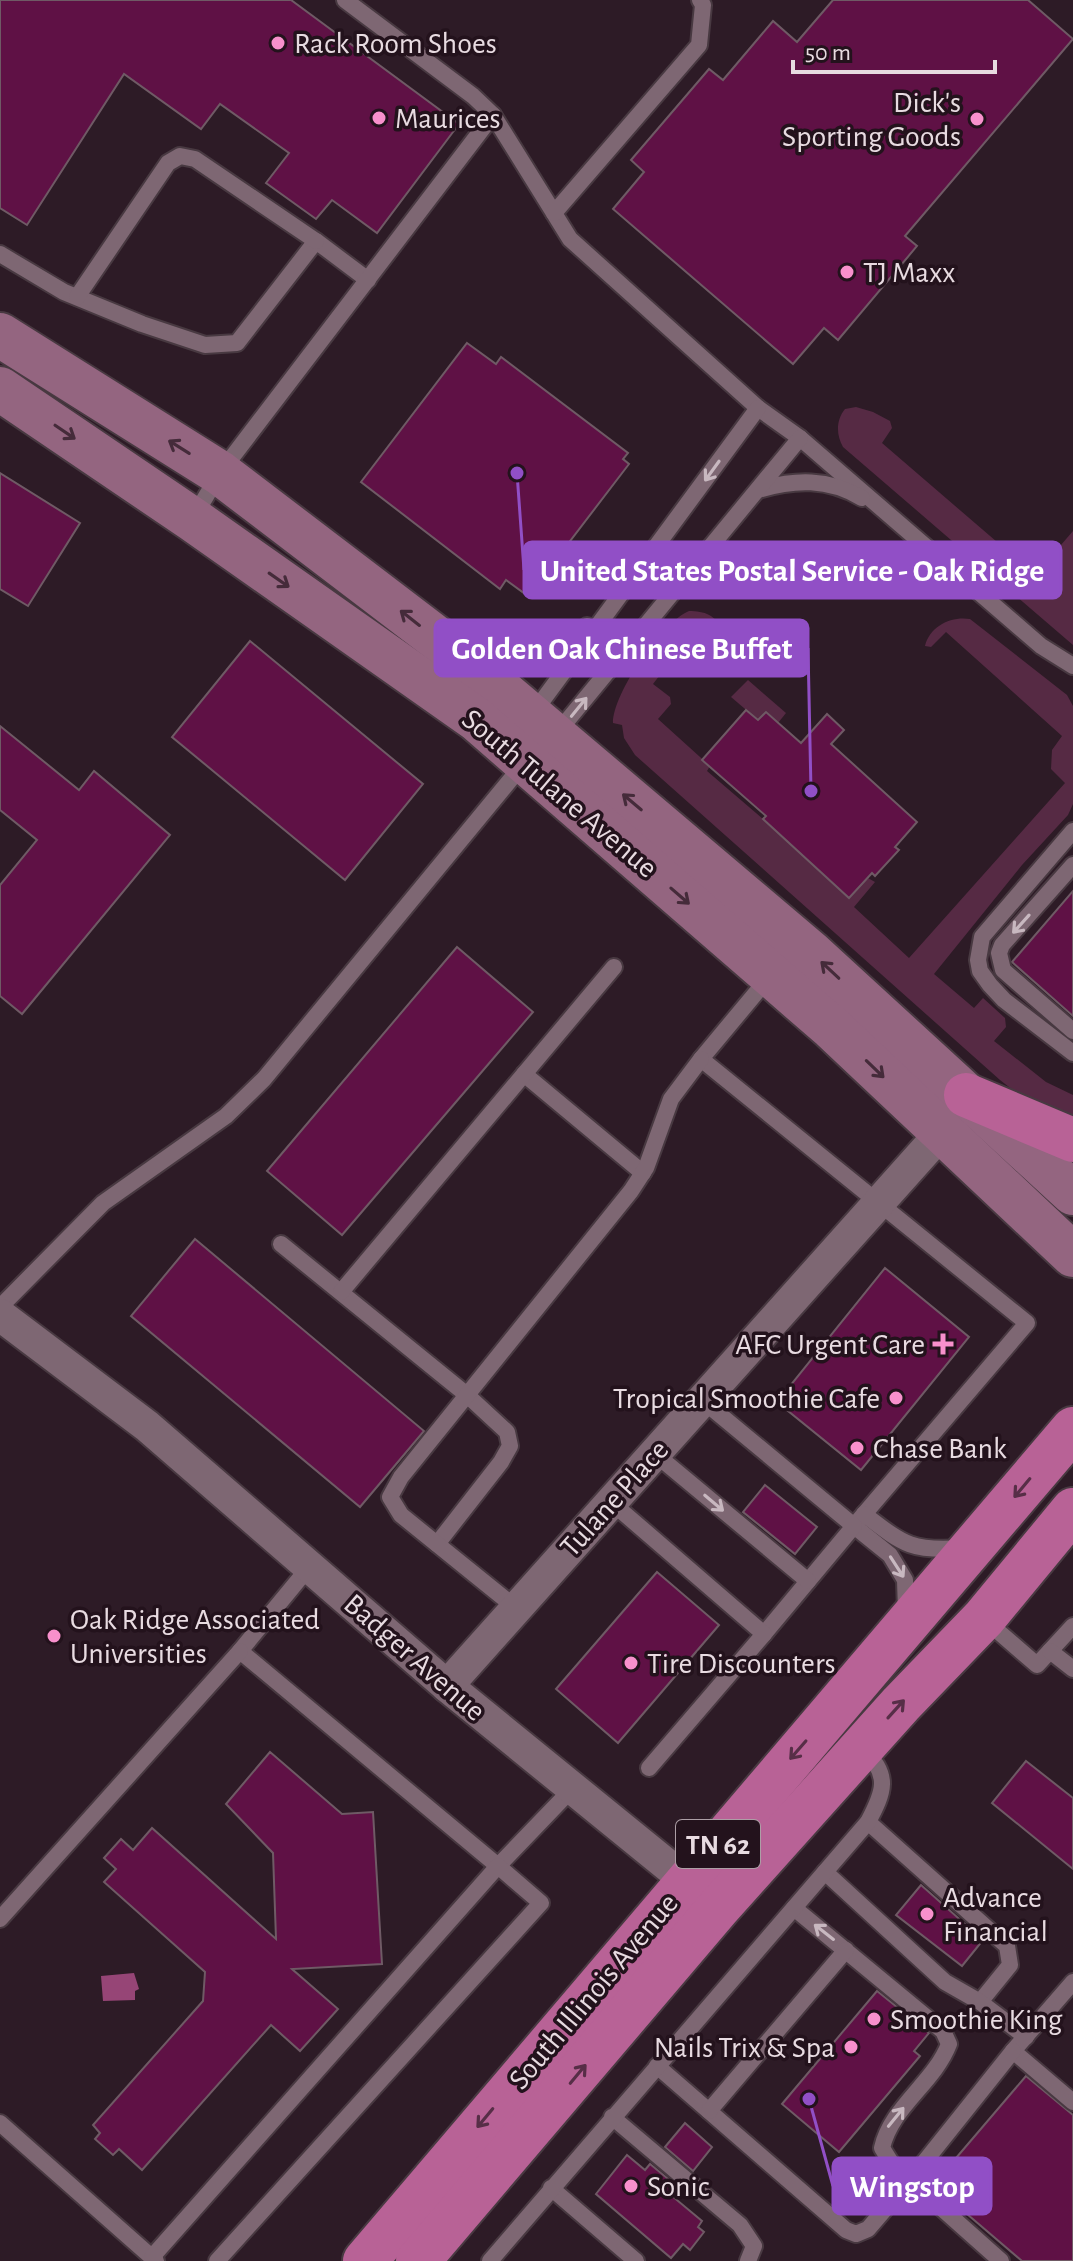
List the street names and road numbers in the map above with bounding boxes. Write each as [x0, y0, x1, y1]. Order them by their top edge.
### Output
street label: South Tulane Avenue [456, 704, 663, 884]
street label: Tulane Place [555, 1435, 674, 1563]
street label: Badger Avenue [338, 1589, 491, 1727]
road number: TN 62 [676, 1820, 760, 1868]
street label: South Illinois Avenue [504, 1888, 684, 2095]

